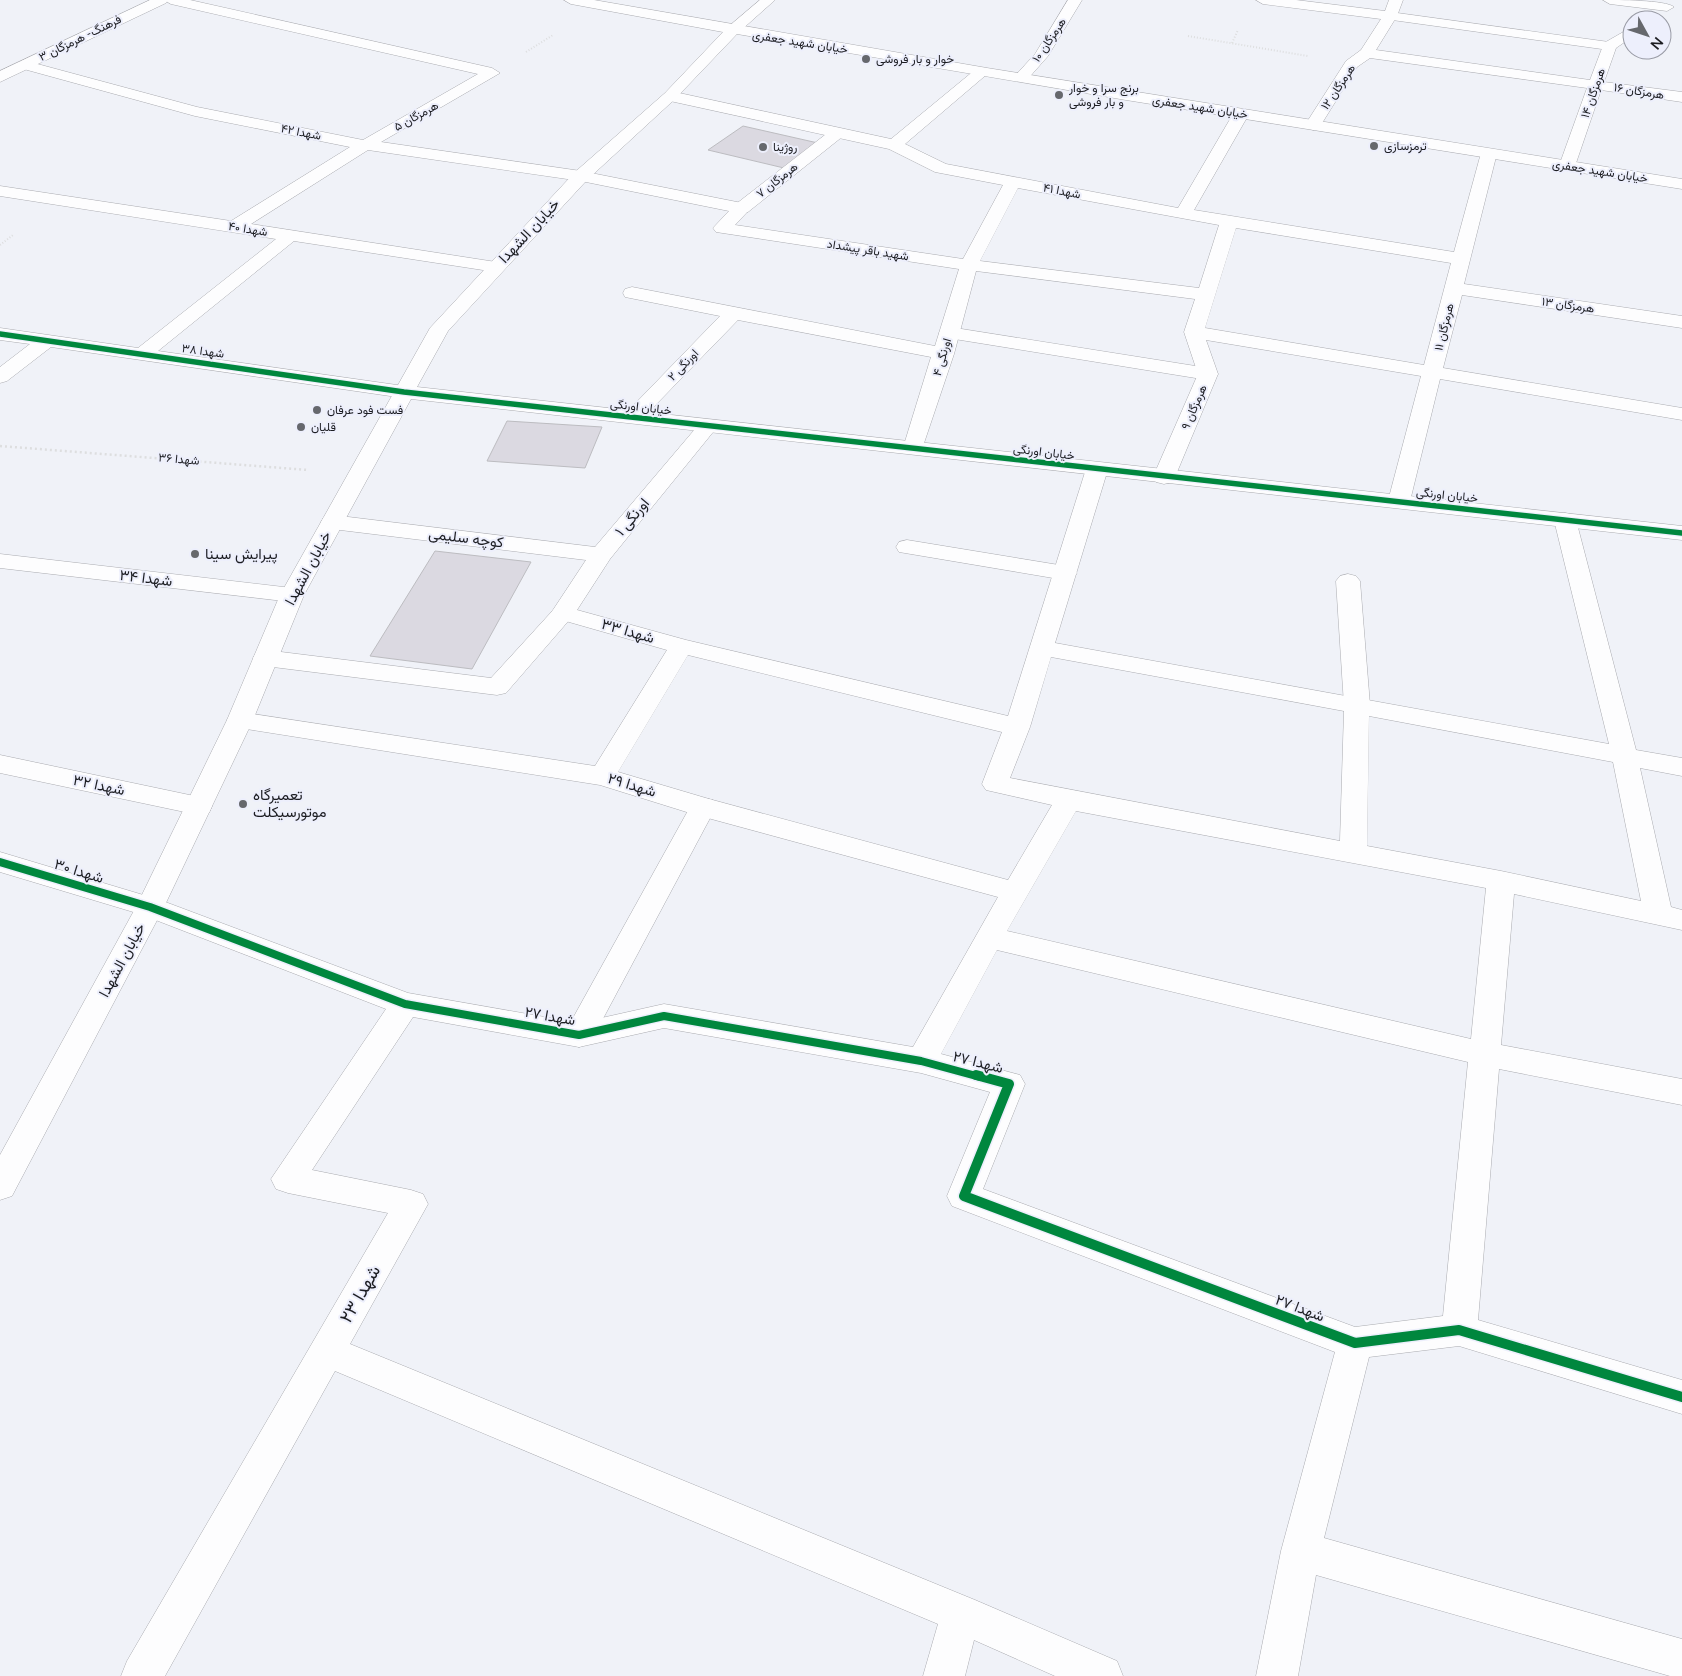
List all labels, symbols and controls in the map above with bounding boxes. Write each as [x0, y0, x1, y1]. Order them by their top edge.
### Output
north arrow [1622, 10, 1672, 60]
street label: فرهنگ- هرمزگان ۳ [36, 11, 124, 65]
street label: هرمزگان ۱۰ [1028, 15, 1070, 65]
street label: خیابان شهید جعفری [751, 27, 849, 57]
text: N [1647, 34, 1667, 53]
place label: خوار و بار فروشی [876, 51, 954, 67]
marker: خوار و بار فروشی [860, 53, 872, 65]
street label: هرمزگان ۱۲ [1317, 61, 1359, 113]
street label: هرمزگان ۱۴ [1577, 66, 1609, 120]
street label: هرمزگان ۱۶ [1613, 79, 1665, 103]
place label: برنج سرا و خوار و بار فروشی [1068, 80, 1139, 110]
marker: برنج سرا و خوار و بار فروشی [1053, 89, 1065, 101]
street label: خیابان شهید جعفری [1151, 92, 1249, 122]
street label: هرمزگان ۵ [391, 97, 441, 135]
street label: شهدا ۴۲ [279, 120, 323, 144]
place label: ترمزسازی [1384, 138, 1427, 154]
place label: روژینا [773, 139, 797, 155]
marker: ترمزسازی [1368, 140, 1380, 152]
marker: روژینا [757, 141, 769, 153]
street label: خیابان شهید جعفری [1551, 156, 1649, 186]
street label: هرمزگان ۷ [753, 159, 801, 201]
street label: شهدا ۴۱ [1042, 180, 1082, 202]
street label: خیابان الشهدا [494, 195, 563, 267]
street label: شهدا ۴۰ [227, 218, 269, 240]
street label: شهید باقر پیشداد [826, 236, 910, 264]
street label: هرمزگان ۱۳ [1541, 293, 1595, 317]
street label: هرمزگان ۱۱ [1430, 302, 1458, 352]
street label: اورنگی ۴ [929, 336, 955, 378]
street label: شهدا ۳۸ [181, 340, 225, 362]
street label: اورنگی ۲ [664, 346, 702, 384]
street label: هرمزگان ۹ [1177, 382, 1211, 432]
street label: خیابان اورنگی [609, 395, 673, 419]
place label: فست فود عرفان [327, 402, 403, 418]
marker: فست فود عرفان [311, 404, 323, 416]
place label: قلیان [311, 419, 336, 434]
marker: قلیان [295, 421, 307, 433]
street label: خیابان اورنگی [1012, 440, 1076, 464]
street label: شهدا ۳۶ [158, 449, 200, 469]
street label: خیابان اورنگی [1415, 484, 1479, 506]
street label: اورنگی ۱ [610, 494, 654, 540]
street label: کوچه سلیمی [427, 523, 505, 553]
street label: خیابان الشهدا [280, 527, 335, 608]
place label: پیرایش سینا [205, 544, 278, 564]
marker: پیرایش سینا [189, 548, 201, 560]
street label: شهدا ۳۴ [119, 565, 174, 590]
street label: شهدا ۳۳ [599, 614, 657, 647]
street label: شهدا ۲۹ [606, 768, 659, 801]
street label: شهدا ۳۲ [72, 770, 127, 799]
place label: تعمیرگاه موتورسیکلت [253, 785, 327, 821]
marker: تعمیرگاه موتورسیکلت [237, 798, 249, 810]
street label: شهدا ۳۰ [52, 854, 106, 887]
street label: خیابان الشهدا [94, 919, 149, 1000]
street label: شهدا ۲۷ [523, 1002, 577, 1029]
street label: شهدا ۲۷ [951, 1046, 1005, 1077]
street label: شهدا ۲۳ [334, 1261, 385, 1327]
street label: شهدا ۲۷ [1273, 1289, 1328, 1326]

